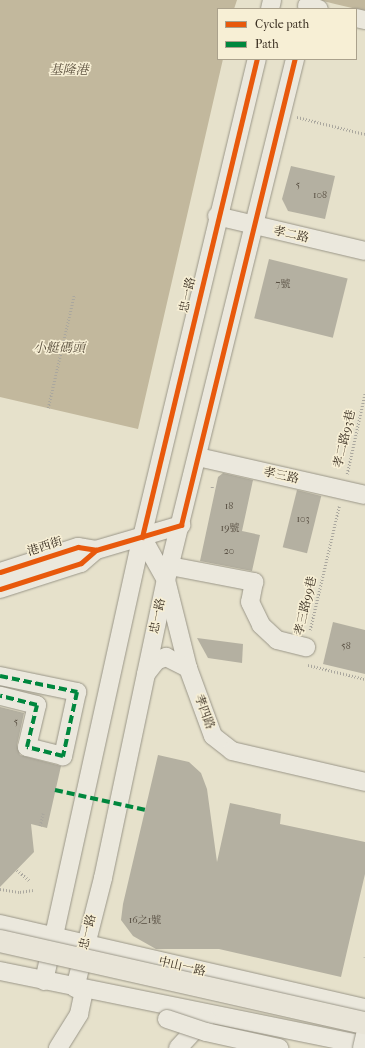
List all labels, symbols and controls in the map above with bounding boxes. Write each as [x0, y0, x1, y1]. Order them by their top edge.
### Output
legend [217, 8, 357, 60]
text: Cycle path [255, 17, 309, 31]
text: Path [255, 37, 279, 51]
water label: 基隆港 [50, 62, 88, 78]
house number: 5 [296, 180, 300, 192]
house number: 108 [313, 190, 327, 202]
street label: 孝二路 [272, 224, 310, 246]
street label: 忠一路 [177, 276, 199, 314]
house number: 7號 [276, 279, 290, 291]
water label: 小艇碼頭 [33, 340, 85, 356]
street label: 孝二路93巷 [331, 409, 359, 469]
street label: 孝三路 [262, 465, 300, 487]
house number: 18 [225, 501, 233, 513]
house number: 103 [296, 514, 310, 526]
house number: 19號 [221, 523, 239, 535]
street label: 港西街 [26, 535, 64, 559]
house number: 20 [224, 546, 234, 558]
street label: 孝三路99巷 [292, 575, 320, 637]
street label: 忠一路 [147, 597, 169, 635]
house number: 58 [341, 641, 351, 653]
street label: 孝四路 [191, 693, 217, 731]
house number: 5 [14, 717, 18, 729]
street label: 忠一路 [77, 913, 99, 951]
house number: 16之1號 [129, 915, 161, 927]
street label: 中山一路 [157, 955, 207, 979]

